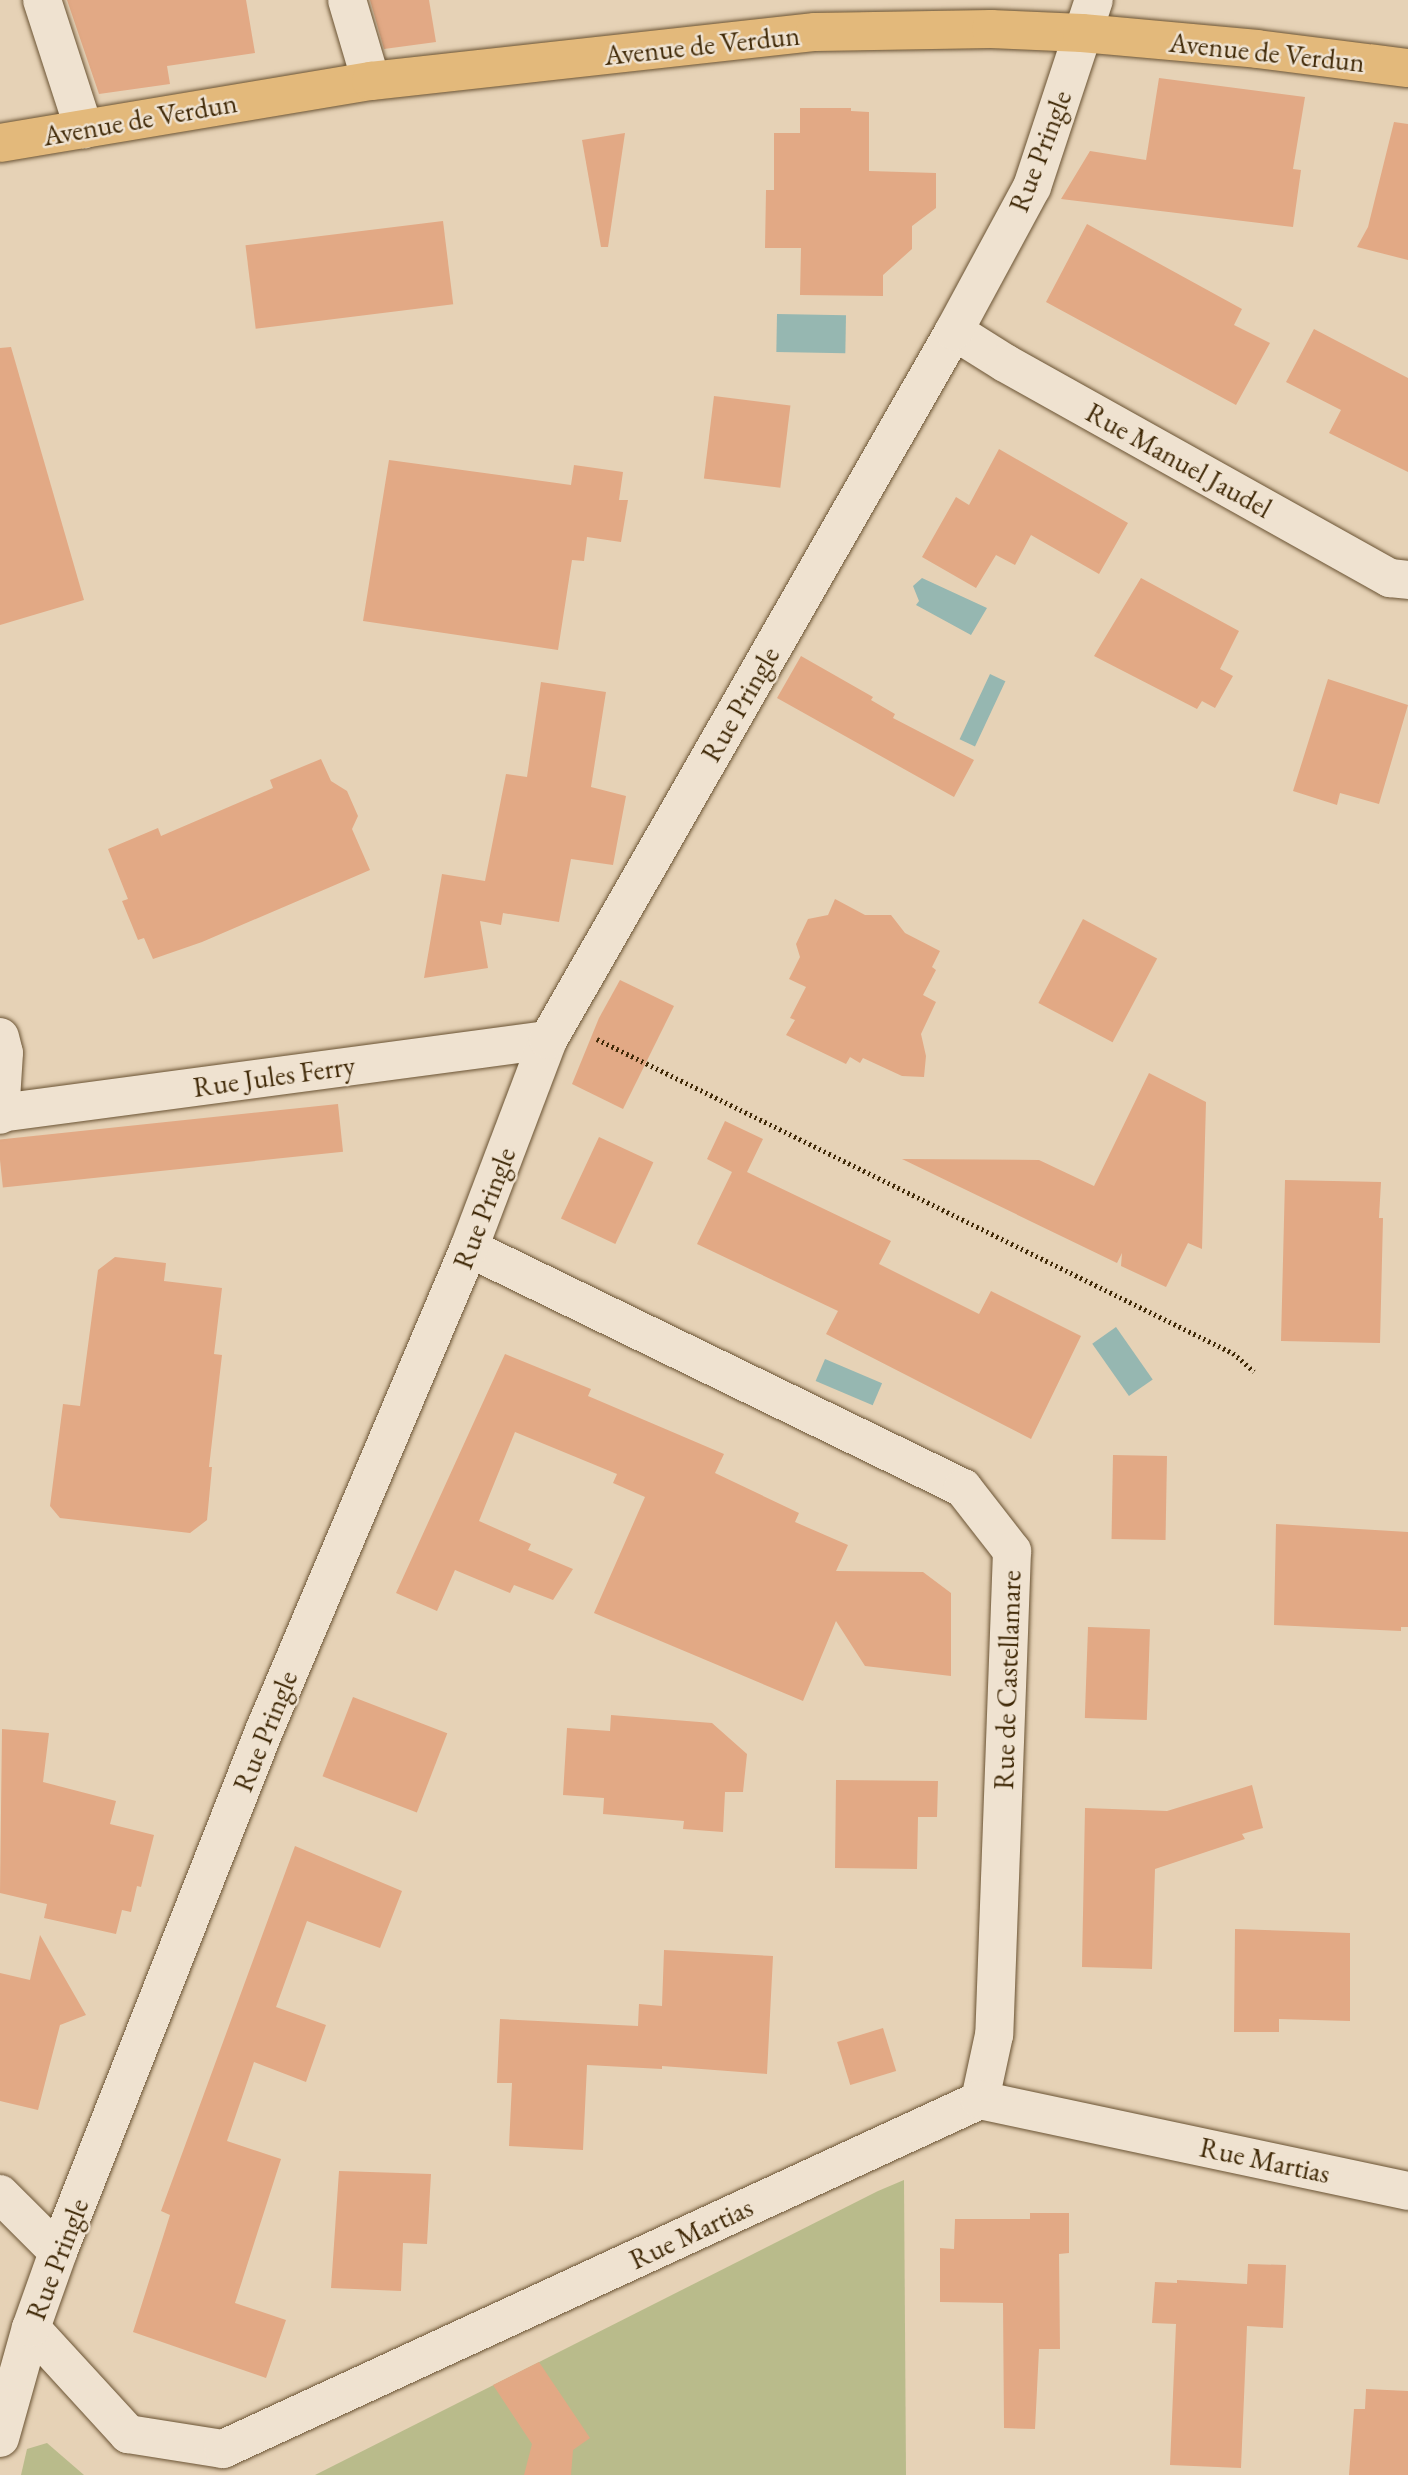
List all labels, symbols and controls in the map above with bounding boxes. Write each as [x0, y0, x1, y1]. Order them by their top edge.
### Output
street label: Avenue de Verdun [602, 18, 802, 72]
street label: Avenue de Verdun [1167, 25, 1367, 79]
street label: Avenue de Verdun [40, 85, 240, 153]
street label: Rue Pringle [1001, 85, 1079, 217]
street label: Rue Manuel Jaudel [1080, 395, 1278, 525]
street label: Rue Pringle [694, 640, 786, 768]
street label: Rue Jules Ferry [191, 1048, 357, 1104]
street label: Rue Pringle [445, 1142, 523, 1274]
street label: Rue de Castellamare [986, 1570, 1028, 1790]
street label: Rue Pringle [226, 1666, 304, 1796]
street label: Rue Martias [1197, 2130, 1333, 2190]
street label: Rue Martias [624, 2190, 758, 2276]
street label: Rue Pringle [18, 2193, 96, 2325]

